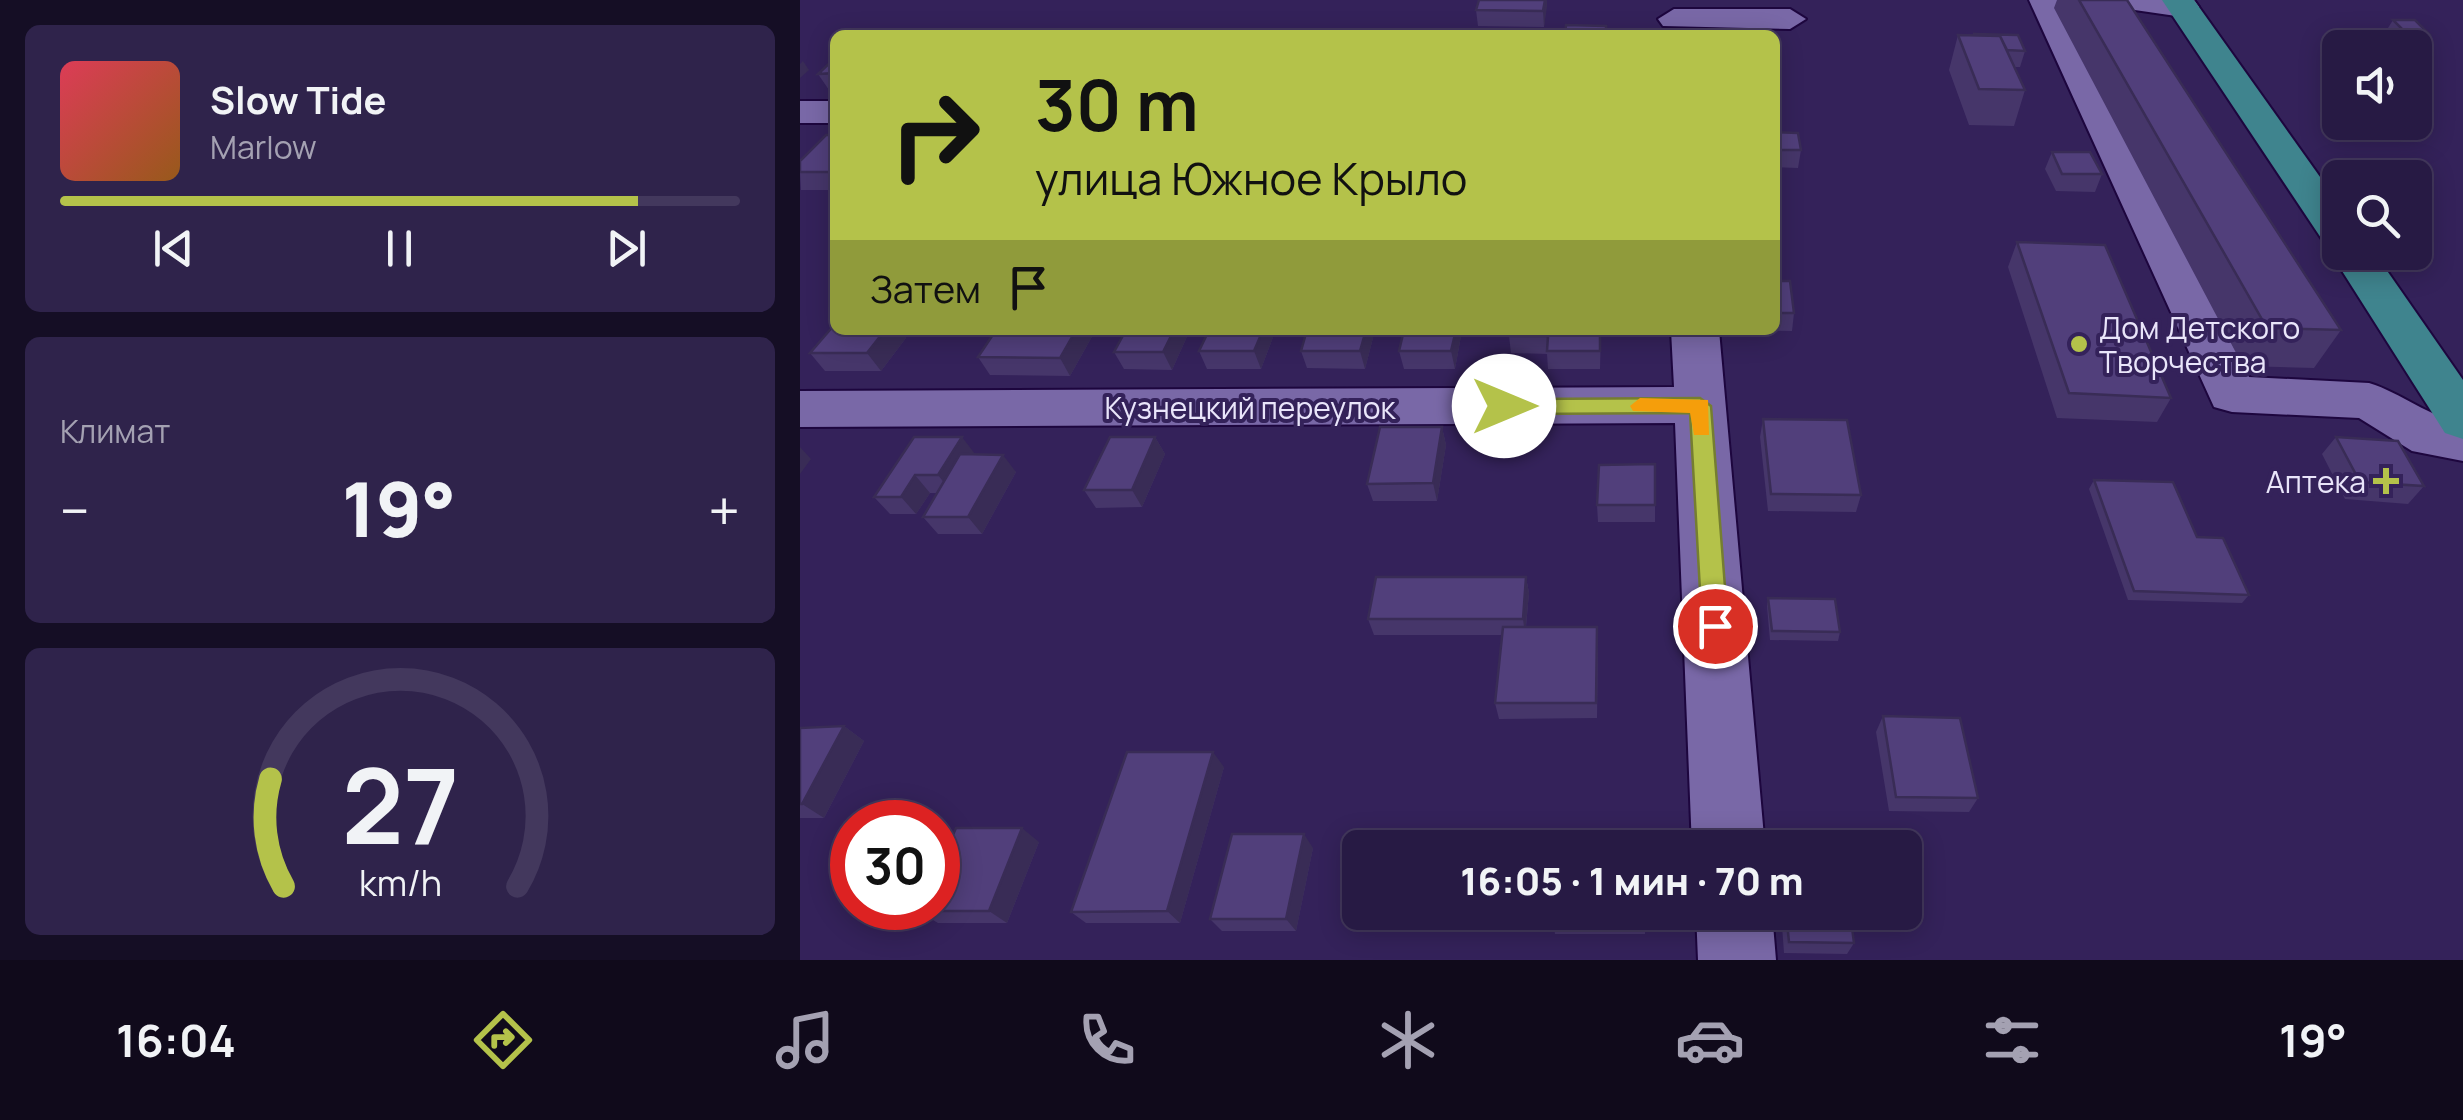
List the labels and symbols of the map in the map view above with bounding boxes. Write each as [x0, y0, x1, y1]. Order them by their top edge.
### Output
place label: Дом Детского Творчества [2099, 307, 2300, 382]
marker: Дом Детского Творчества [2068, 333, 2090, 355]
position arrow [1452, 354, 1556, 458]
street label: Кузнецкий переулок [1104, 387, 1397, 428]
place label: Аптека [2266, 461, 2366, 502]
marker: Аптека [2375, 470, 2397, 492]
pin [1673, 584, 1758, 669]
speed limit sign: 30 [830, 800, 960, 930]

